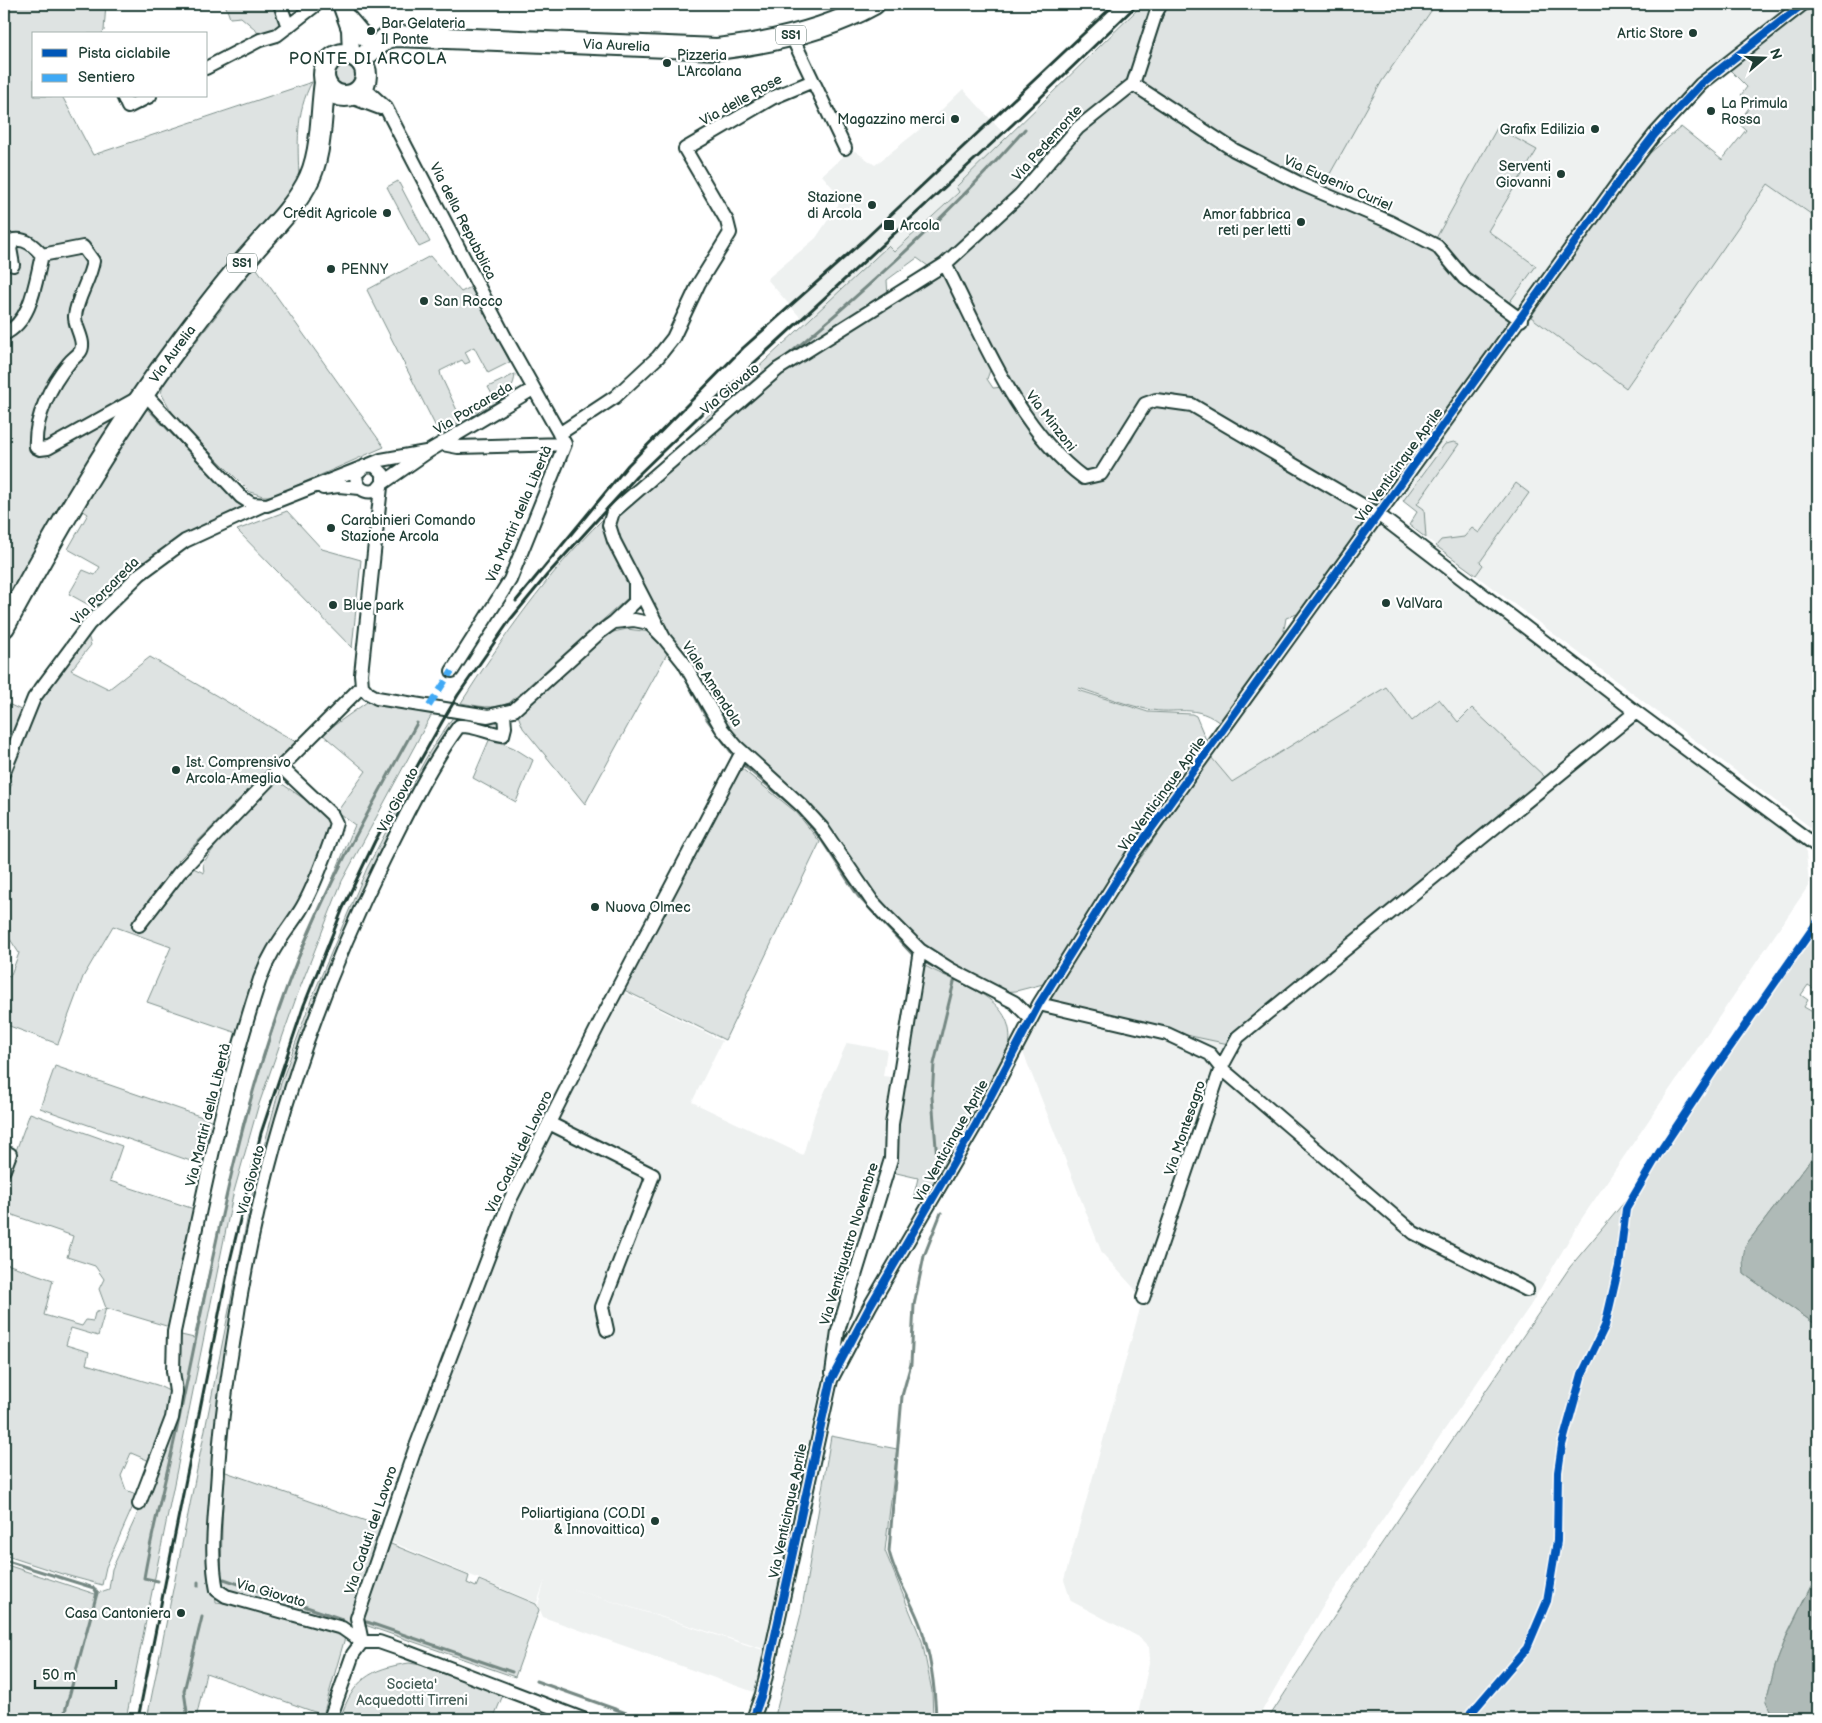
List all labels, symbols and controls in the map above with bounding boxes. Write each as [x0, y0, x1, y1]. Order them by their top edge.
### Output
place label: Bar Gelateria Il Ponte [381, 15, 466, 48]
marker: Bar Gelateria Il Ponte [365, 25, 377, 37]
place label: Artic Store [1617, 25, 1683, 42]
road number: SS1 [776, 26, 806, 44]
marker: Artic Store [1687, 27, 1699, 39]
legend [32, 32, 208, 98]
north arrow [1740, 32, 1790, 82]
street label: Via Aurelia [583, 35, 651, 55]
text: Pista ciclabile [78, 44, 170, 63]
text: N [1766, 46, 1786, 62]
place label: Pizzeria L'Arcolana [677, 47, 742, 80]
district label: PONTE DI ARCOLA [289, 50, 447, 69]
marker: Pizzeria L'Arcolana [661, 57, 673, 69]
text: Sentiero [78, 68, 135, 87]
street label: Via delle Rose [697, 70, 785, 130]
place label: La Primula Rossa [1721, 95, 1788, 128]
street label: Via Pedemonte [1009, 102, 1085, 184]
marker: La Primula Rossa [1705, 105, 1717, 117]
place label: Magazzino merci [837, 111, 945, 128]
marker: Magazzino merci [949, 113, 961, 125]
place label: Grafix Edilizia [1500, 121, 1585, 138]
marker: Grafix Edilizia [1589, 123, 1601, 135]
street label: Via Eugenio Curiel [1281, 151, 1395, 215]
place label: Serventi Giovanni [1496, 158, 1551, 191]
street label: Via della Repubblica [426, 160, 500, 283]
marker: Serventi Giovanni [1555, 168, 1567, 180]
place label: Stazione di Arcola [807, 189, 862, 222]
marker: Stazione di Arcola [866, 199, 878, 211]
place label: Crédit Agricole [283, 205, 377, 222]
place label: Amor fabbrica reti per letti [1203, 206, 1291, 239]
marker: Crédit Agricole [381, 207, 393, 219]
marker: Amor fabbrica reti per letti [1295, 216, 1307, 228]
place label: Arcola [900, 217, 940, 234]
marker: Arcola [882, 218, 896, 232]
road number: SS1 [227, 254, 257, 272]
place label: PENNY [341, 261, 389, 278]
marker: PENNY [325, 263, 337, 275]
place label: San Rocco [434, 293, 503, 310]
marker: San Rocco [418, 295, 430, 307]
street label: Via Aurelia [145, 322, 199, 386]
street label: Via Giovato [697, 359, 763, 419]
street label: Via Porcareda [430, 378, 516, 438]
street label: Via Minzoni [1022, 387, 1080, 455]
street label: Via Venticinque Aprile [1352, 404, 1446, 526]
street label: Via Martiri della Libertà [482, 443, 556, 585]
place label: Carabinieri Comando Stazione Arcola [341, 512, 476, 545]
marker: Carabinieri Comando Stazione Arcola [325, 522, 337, 534]
street label: Via Porcareda [68, 553, 143, 628]
place label: ValVara [1396, 595, 1443, 612]
place label: Blue park [343, 597, 404, 614]
marker: ValVara [1380, 597, 1392, 609]
marker: Blue park [327, 599, 339, 611]
street label: Viale Amendola [678, 638, 746, 730]
street label: Via Venticinque Aprile [1115, 733, 1209, 855]
place label: Ist. Comprensivo Arcola-Ameglia [186, 754, 291, 787]
marker: Ist. Comprensivo Arcola-Ameglia [170, 764, 182, 776]
street label: Via Giovato [374, 764, 422, 836]
place label: Nuova Olmec [605, 899, 691, 916]
marker: Nuova Olmec [589, 901, 601, 913]
street label: Via Martiri della Libertà [182, 1041, 234, 1189]
street label: Via Venticinque Aprile [910, 1077, 992, 1205]
street label: Via Montesagro [1161, 1078, 1209, 1178]
street label: Via Caduti del Lavoro [482, 1088, 556, 1216]
street label: Via Giovato [234, 1143, 268, 1217]
street label: Via Ventiquattro Novembre [816, 1160, 882, 1328]
street label: Via Venticinque Aprile [765, 1442, 811, 1580]
street label: Via Caduti del Lavoro [341, 1464, 401, 1596]
place label: Poliartigiana (CO.DI & Innovaittica) [521, 1505, 645, 1538]
marker: Poliartigiana (CO.DI & Innovaittica) [649, 1515, 661, 1527]
street label: Via Giovato [234, 1575, 308, 1611]
place label: Casa Cantoniera [65, 1605, 171, 1622]
marker: Casa Cantoniera [175, 1607, 187, 1619]
scale bar [35, 1658, 116, 1690]
text: 50 m [42, 1666, 76, 1685]
park label: Societa' Acquedotti Tirreni [356, 1676, 468, 1709]

